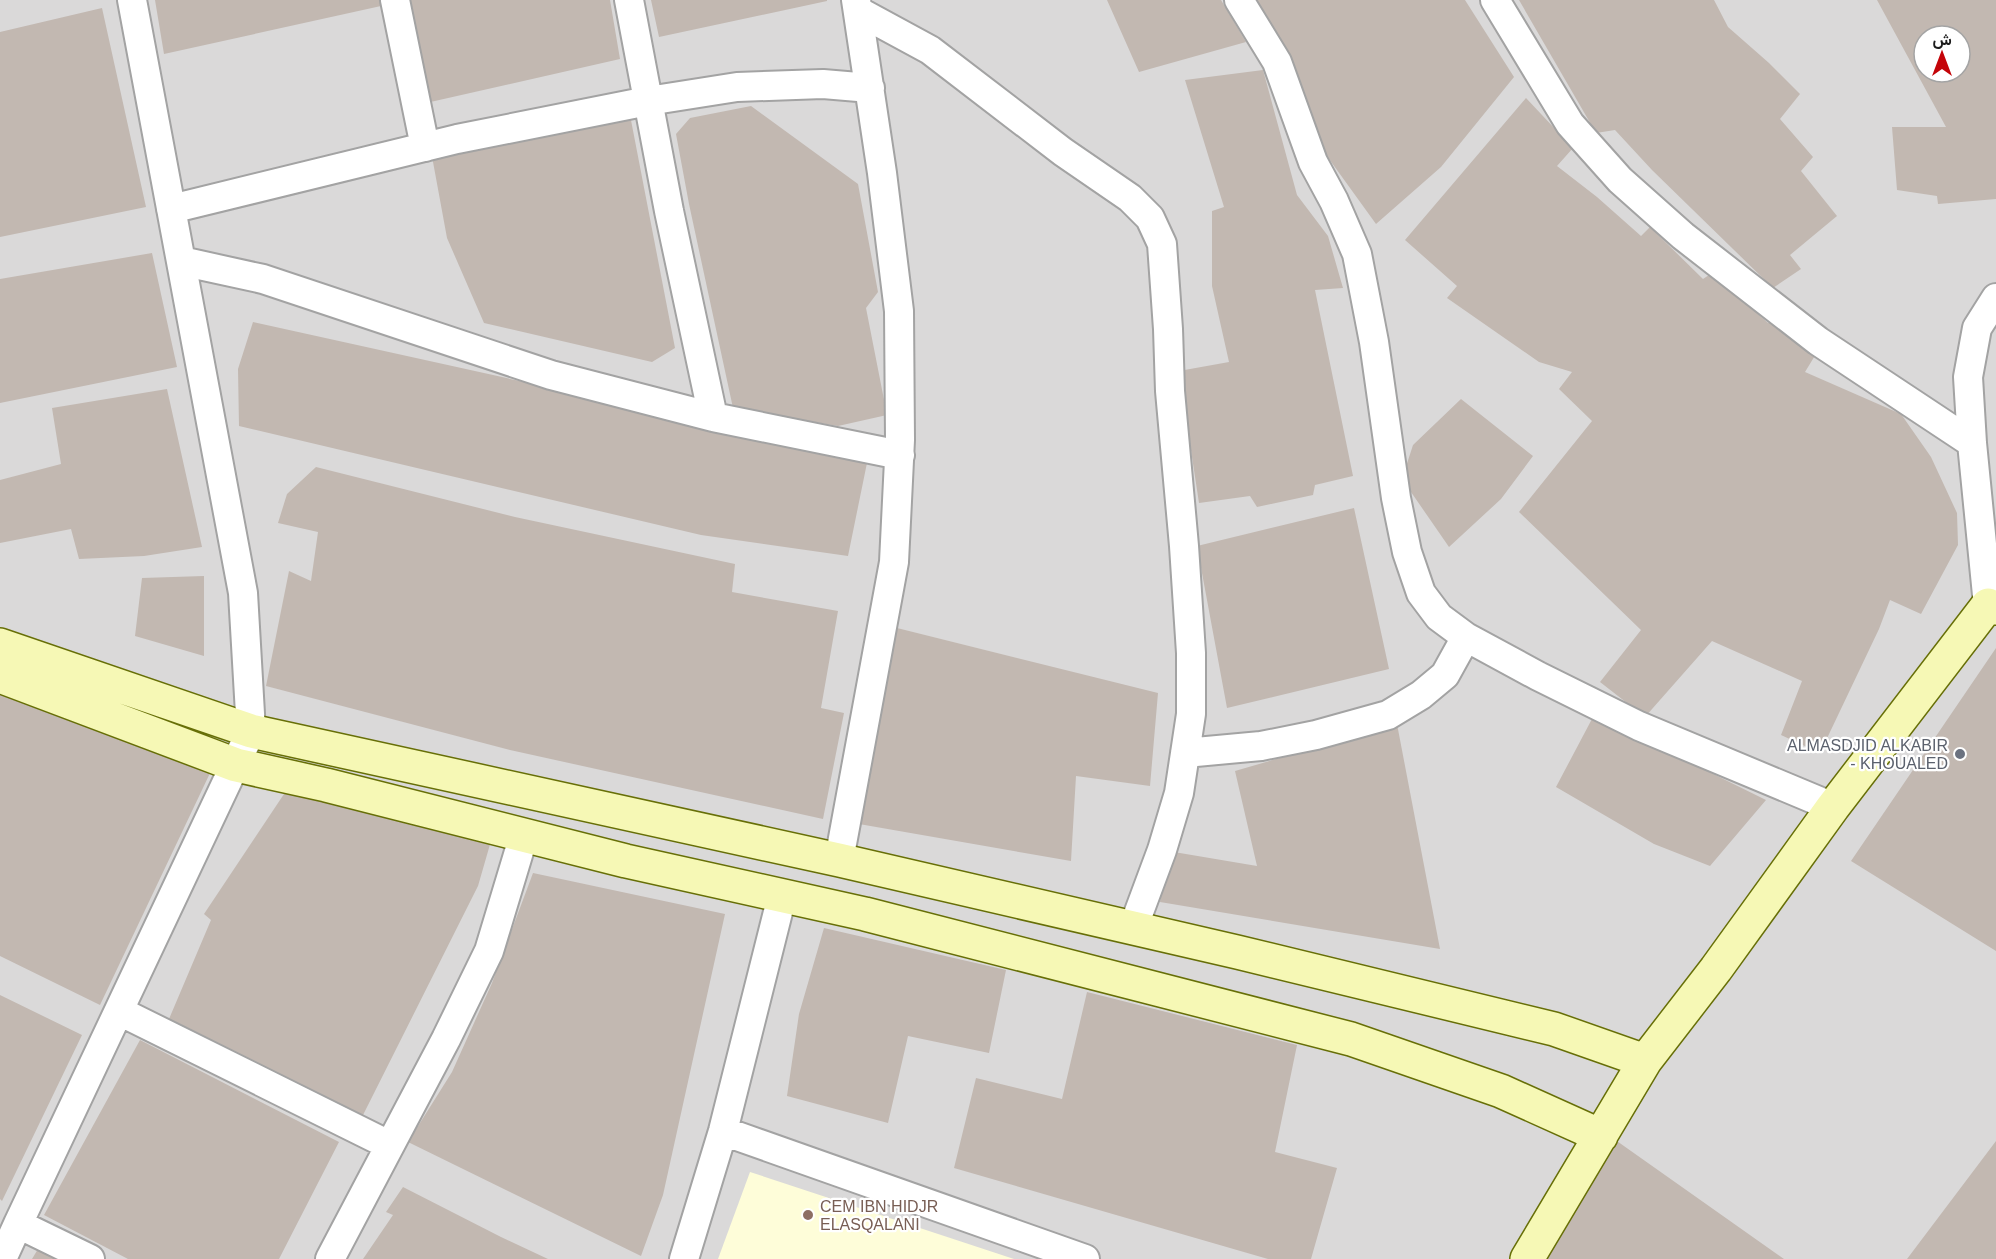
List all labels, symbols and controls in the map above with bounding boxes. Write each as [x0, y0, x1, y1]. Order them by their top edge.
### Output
north arrow [1912, 24, 1972, 84]
text: ش [1932, 31, 1952, 49]
place label: ALMASDJID ALKABIR - KHOUALED [1787, 737, 1948, 772]
marker: ALMASDJID ALKABIR - KHOUALED [1953, 747, 1967, 761]
place label: CEM IBN HIDJR ELASQALANI [820, 1198, 938, 1233]
marker: CEM IBN HIDJR ELASQALANI [801, 1208, 815, 1222]

